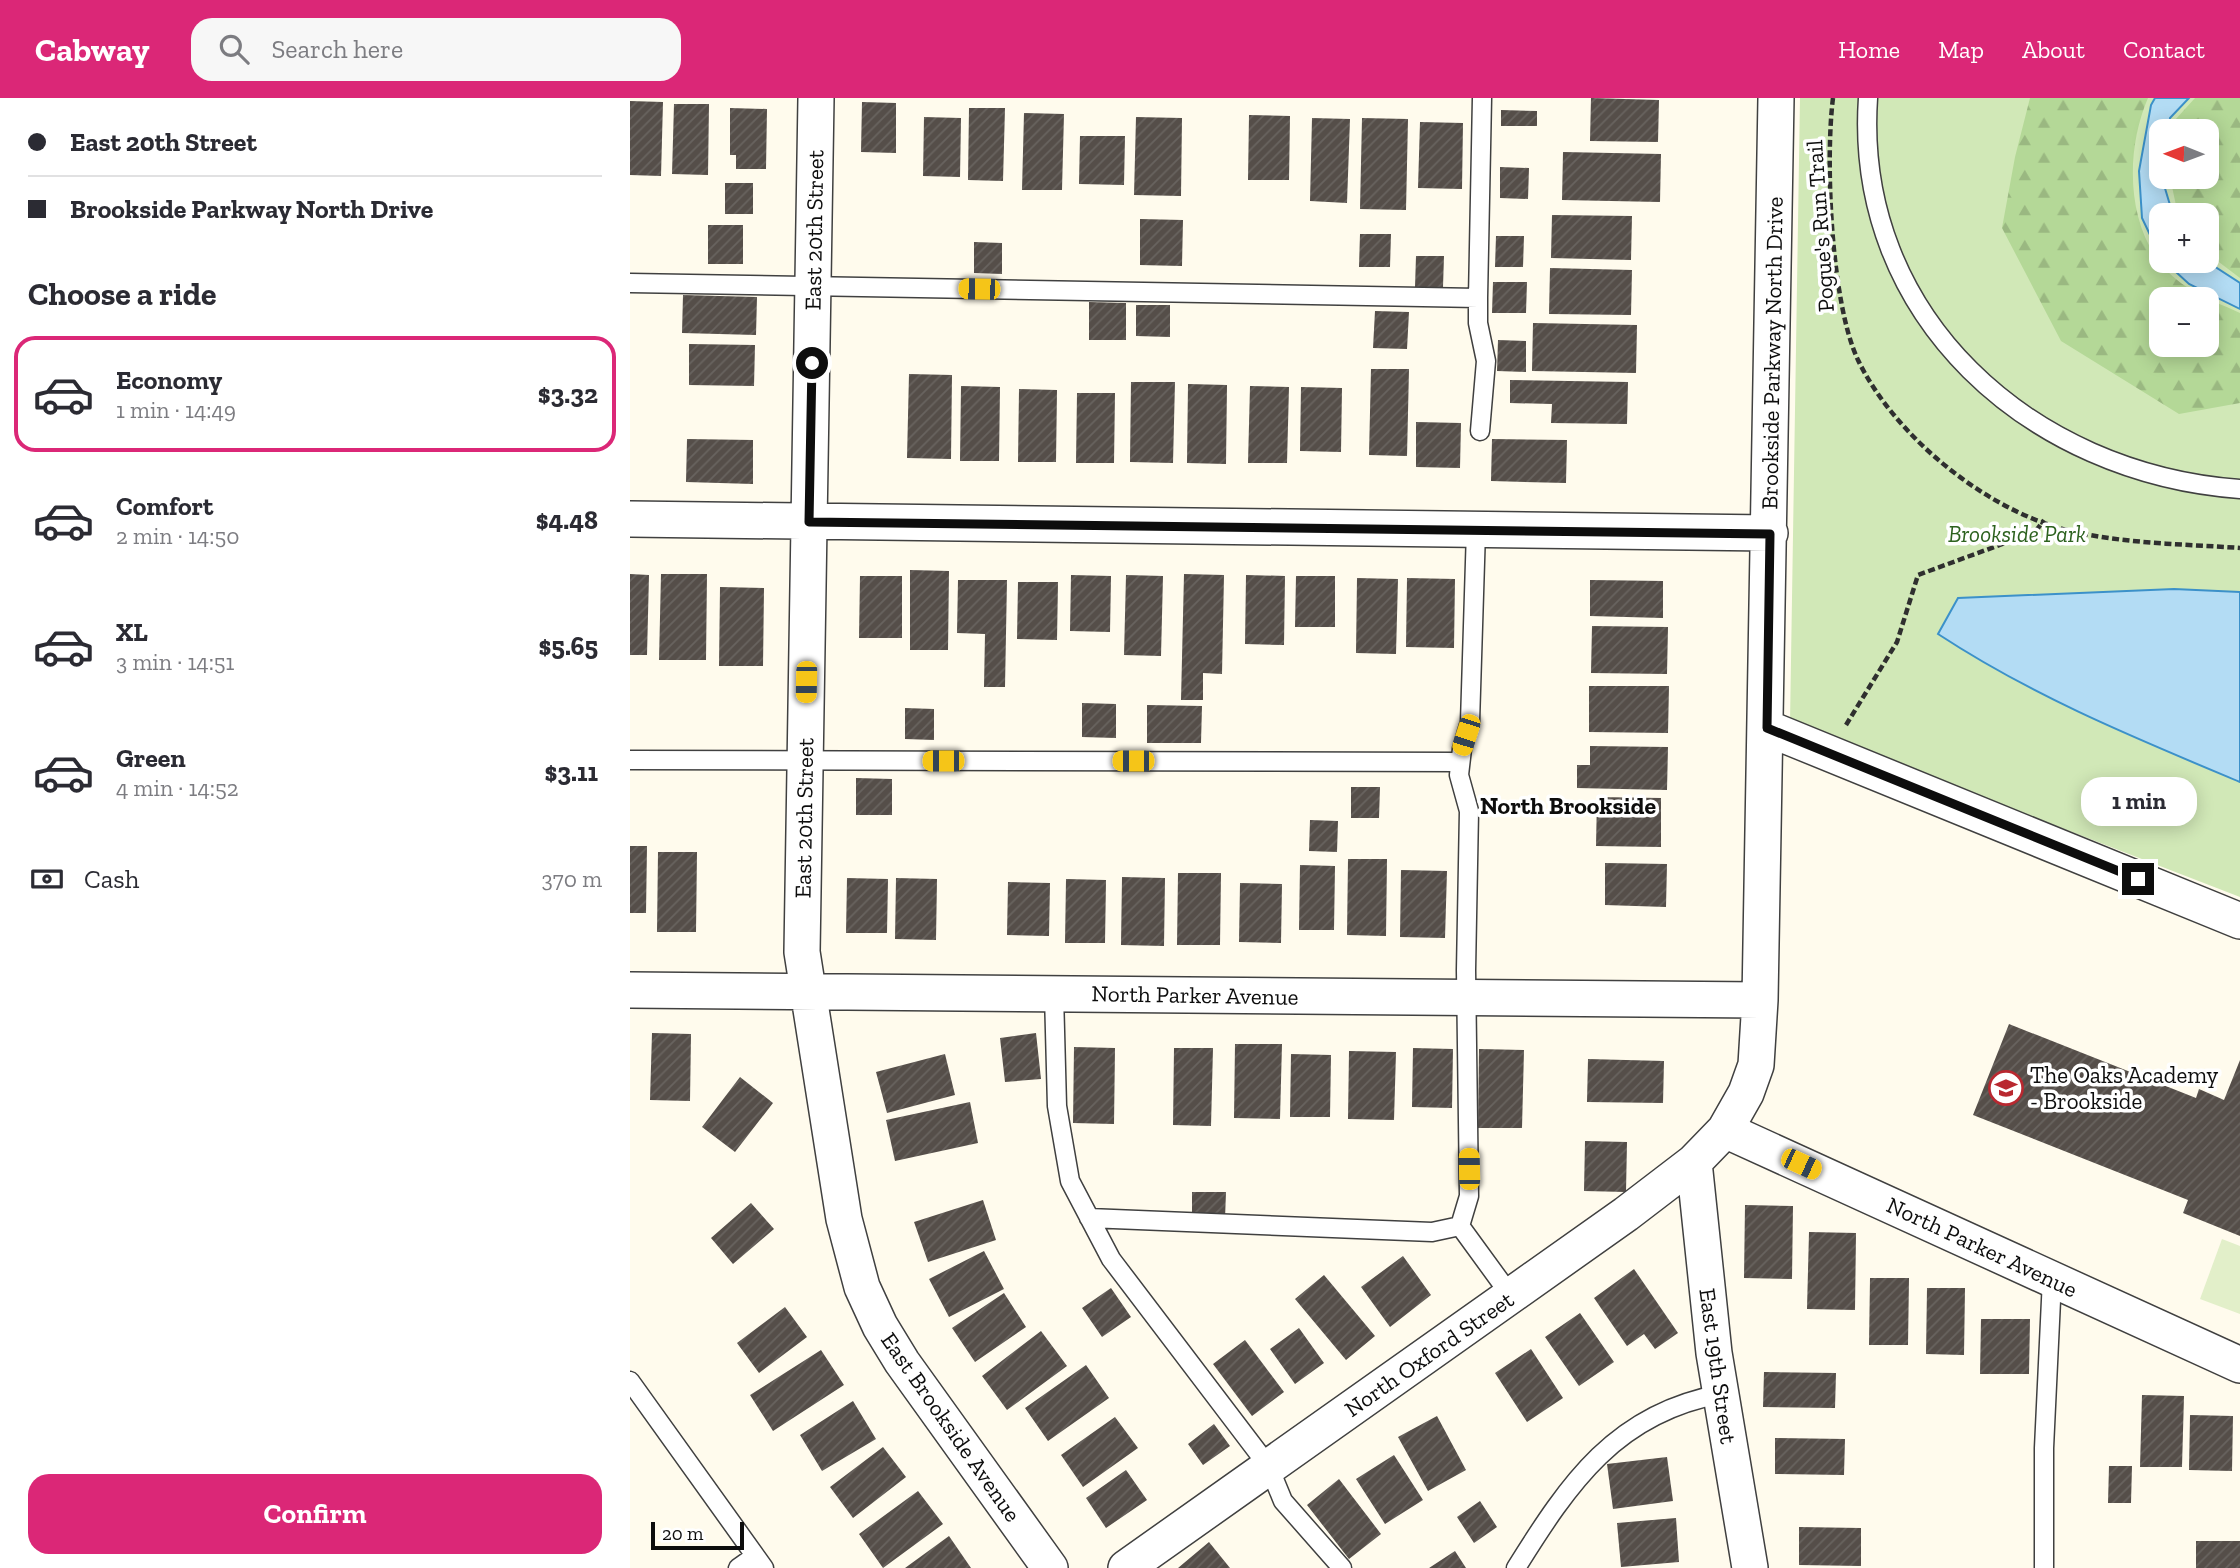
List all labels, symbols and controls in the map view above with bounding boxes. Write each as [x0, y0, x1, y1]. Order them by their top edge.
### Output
search box [191, 18, 681, 81]
text: Cabway [35, 30, 149, 69]
icon: search [215, 30, 253, 68]
text: Search here [271, 33, 403, 65]
text: Home [1838, 35, 1900, 64]
text: Map [1938, 35, 1984, 64]
text: About [2022, 35, 2085, 64]
text: Contact [2123, 35, 2205, 64]
north arrow [2149, 119, 2219, 189]
map controls [2149, 119, 2219, 357]
text: East 20th Street [70, 126, 257, 158]
street label: Pogue's Run Trail [1800, 139, 1840, 313]
street label: East 20th Street [799, 149, 829, 311]
text: Brookside Parkway North Drive [70, 193, 433, 225]
street label: Brookside Parkway North Drive [1755, 196, 1789, 510]
button: + [2149, 203, 2219, 273]
text: Choose a ride [28, 275, 216, 313]
car [958, 278, 1001, 300]
button: − [2149, 287, 2219, 357]
route start [796, 347, 828, 379]
icon: car [32, 363, 95, 426]
text: Economy [116, 364, 222, 396]
text: $3.32 [538, 378, 598, 410]
text: 1 min · 14:49 [116, 396, 236, 424]
icon: car [32, 489, 95, 552]
text: Comfort [116, 490, 213, 522]
text: $4.48 [536, 504, 598, 536]
park label: Brookside Park [1948, 520, 2086, 548]
text: 2 min · 14:50 [116, 522, 239, 550]
icon: car [32, 615, 95, 678]
text: XL [116, 616, 148, 648]
text: $5.65 [539, 630, 598, 662]
text: 3 min · 14:51 [116, 648, 234, 676]
car [796, 661, 817, 703]
car [1450, 712, 1483, 758]
street label: East 20th Street [789, 737, 819, 899]
icon: car [32, 741, 95, 804]
text: Green [116, 742, 186, 774]
car [923, 751, 965, 772]
car [1113, 751, 1155, 772]
text: $3.11 [544, 756, 598, 788]
text: 4 min · 14:52 [116, 774, 239, 802]
callout: 1 min [2080, 778, 2196, 826]
text: 1 min [2112, 787, 2166, 815]
district label: North Brookside [1480, 791, 1656, 820]
icon: cash [28, 860, 66, 898]
text: Cash [84, 863, 139, 895]
route end [2122, 863, 2154, 895]
text: 370 m [542, 865, 602, 893]
street label: North Parker Avenue [1091, 979, 1299, 1011]
place label: The Oaks Academy - Brookside [2030, 1061, 2219, 1115]
school or university icon: The Oaks Academy - Brookside [1987, 1069, 2025, 1107]
car [1778, 1146, 1825, 1182]
car [1459, 1148, 1480, 1190]
street label: North Parker Avenue [1882, 1191, 2082, 1303]
street label: North Oxford Street [1339, 1285, 1519, 1423]
street label: East 19th Street [1693, 1287, 1743, 1446]
street label: East Brookside Avenue [875, 1327, 1027, 1527]
button: Confirm [28, 1474, 602, 1554]
scale bar [651, 1519, 744, 1551]
text: 20 m [662, 1522, 703, 1545]

